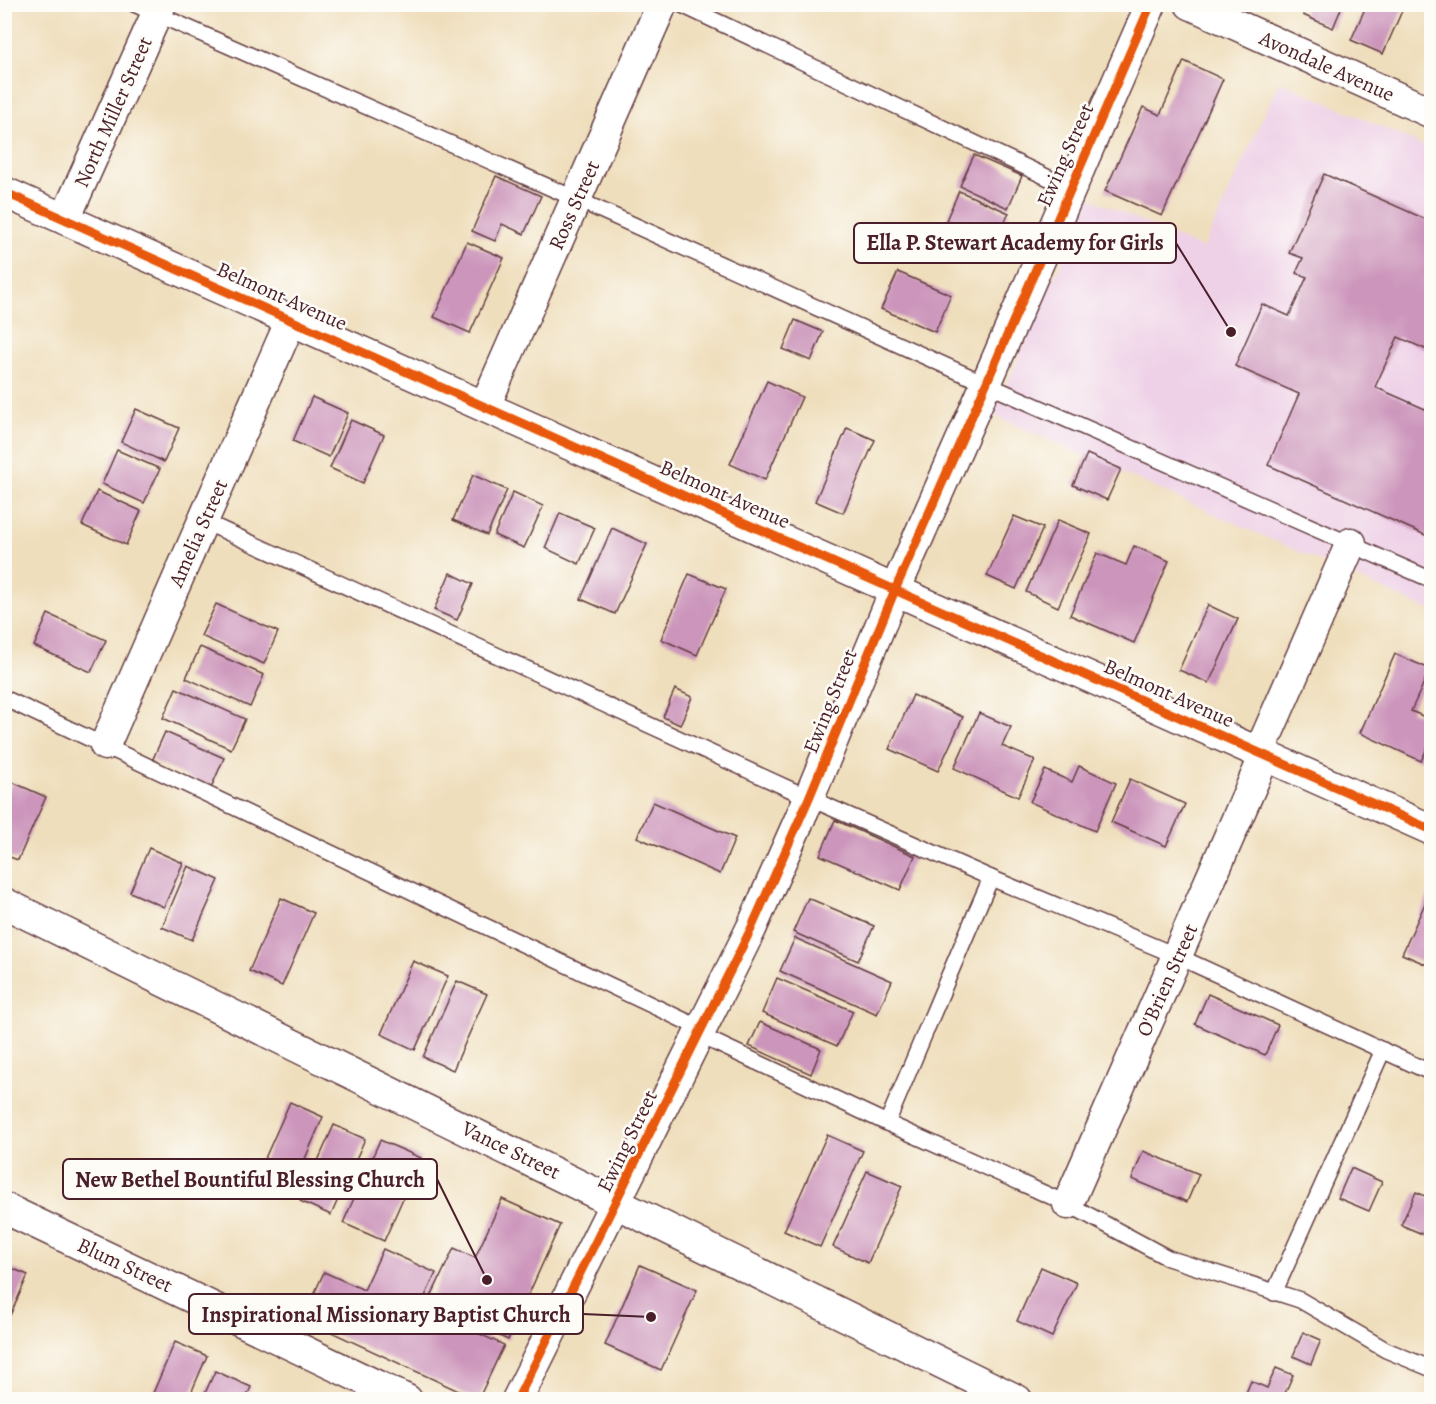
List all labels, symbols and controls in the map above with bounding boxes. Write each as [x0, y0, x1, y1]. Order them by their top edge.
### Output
street label: Avondale Avenue [1254, 23, 1399, 108]
street label: North Miller Street [67, 32, 159, 192]
street label: Ewing Street [1030, 99, 1100, 211]
street label: Ross Street [542, 156, 606, 254]
callout: Ella P. Stewart Academy for Girls [854, 223, 1176, 263]
text: Ella P. Stewart Academy for Girls [866, 228, 1164, 258]
street label: Belmont Avenue [212, 255, 352, 337]
street label: Belmont Avenue [655, 453, 795, 535]
street label: Amelia Street [161, 475, 234, 592]
street label: Ewing Street [796, 645, 864, 757]
street label: Belmont Avenue [1099, 652, 1239, 734]
street label: O'Brien Street [1130, 919, 1204, 1041]
street label: Ewing Street [590, 1085, 664, 1197]
street label: Vance Street [456, 1114, 565, 1186]
callout: New Bethel Bountiful Blessing Church [63, 1159, 437, 1199]
text: New Bethel Bountiful Blessing Church [75, 1165, 425, 1195]
street label: Blum Street [73, 1231, 177, 1299]
callout: Inspirational Missionary Baptist Church [189, 1294, 583, 1334]
text: Inspirational Missionary Baptist Church [201, 1300, 571, 1330]

